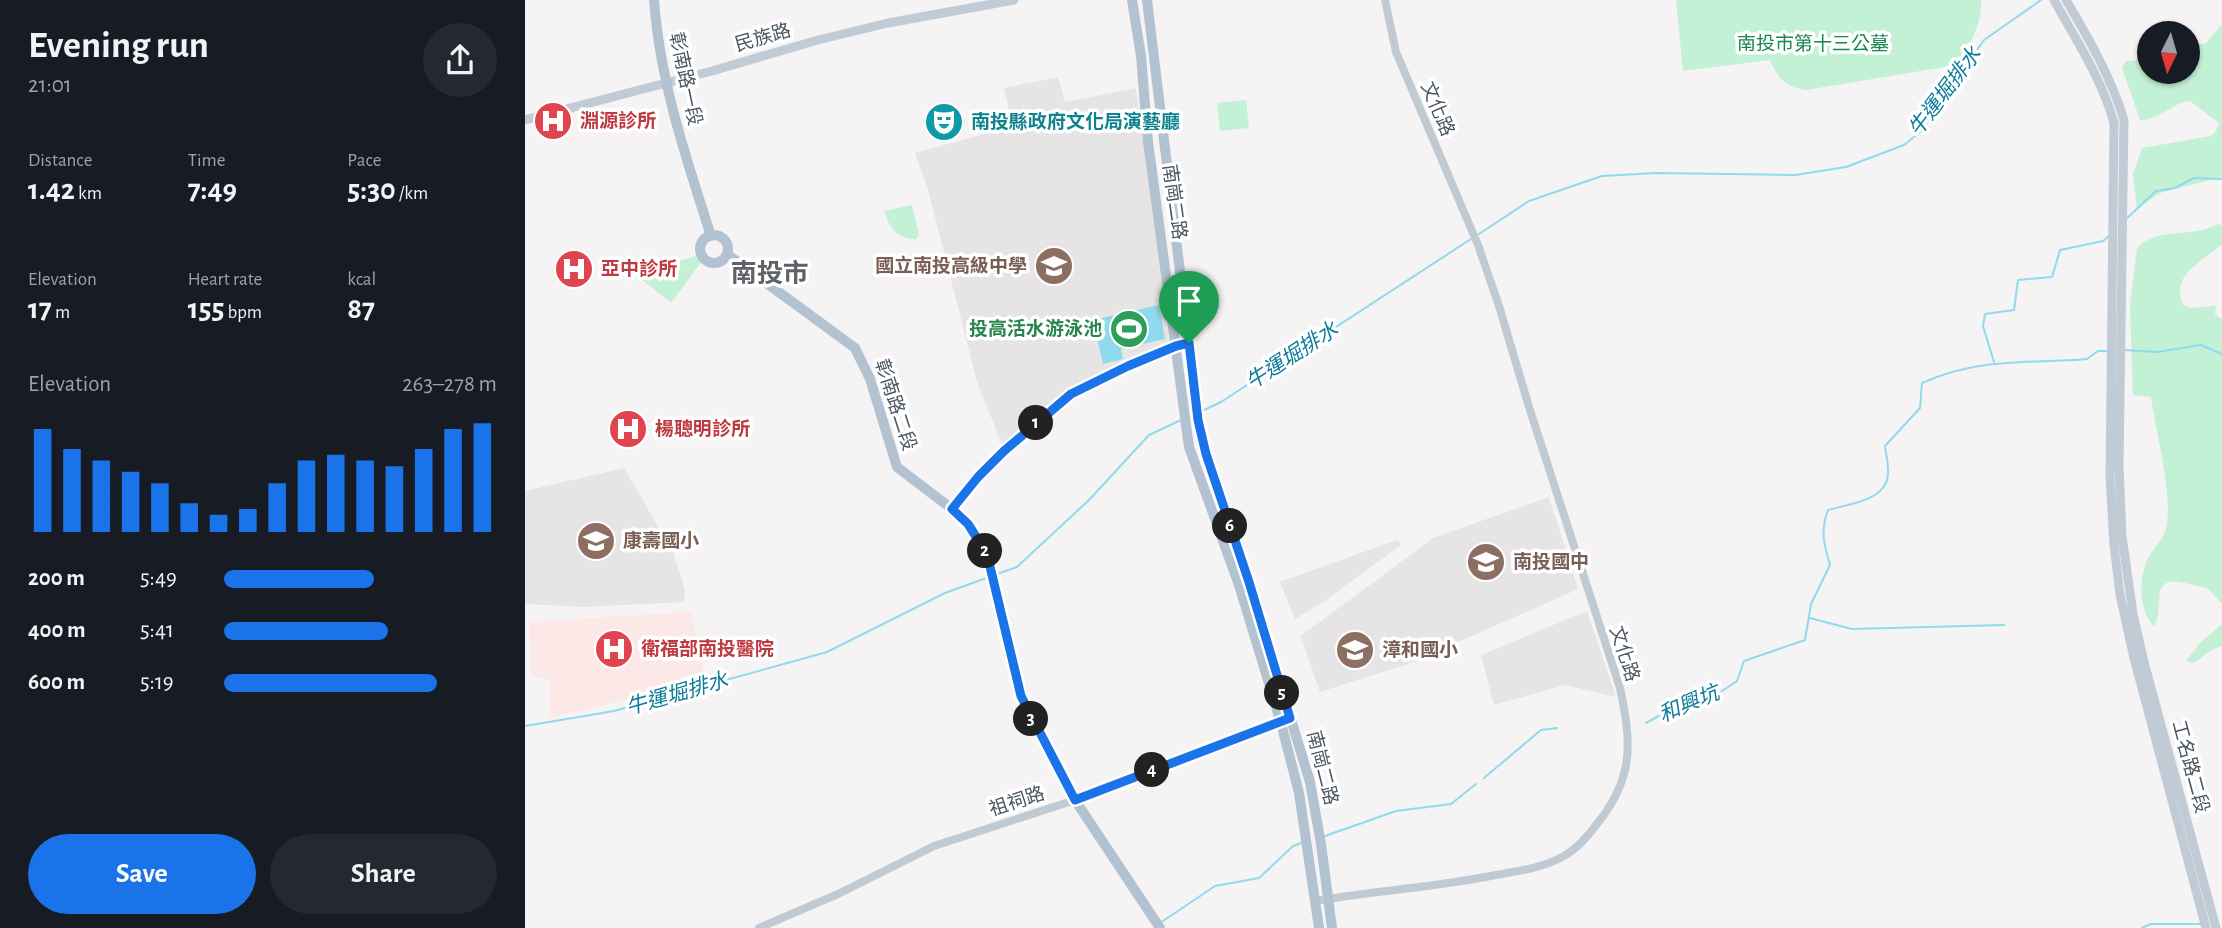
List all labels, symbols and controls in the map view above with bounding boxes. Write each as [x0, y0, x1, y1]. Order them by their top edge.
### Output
street label: 民族路 [733, 20, 793, 55]
north arrow [2137, 21, 2200, 84]
map controls [2137, 21, 2200, 84]
button: share [423, 23, 497, 97]
text: Evening run [28, 27, 209, 65]
street label: 彰南路一段 [666, 30, 706, 127]
park label: 南投市第十三公墓 [1737, 33, 1889, 54]
water label: 牛運堀排水 [1904, 42, 1986, 140]
text: 21:01 [28, 74, 72, 97]
street label: 文化路 [1417, 79, 1458, 139]
hospital icon: 淵源診所 [532, 100, 574, 142]
theatre icon: 南投縣政府文化局演藝廳 [923, 101, 965, 143]
place label: 淵源診所 [580, 110, 656, 131]
place label: 南投縣政府文化局演藝廳 [971, 111, 1180, 132]
text: Distance [28, 151, 92, 170]
text: Time [188, 151, 226, 170]
text: Pace [347, 151, 382, 170]
street label: 南崗二路 [1159, 163, 1190, 241]
text: 1.42 [28, 175, 75, 205]
text: 7:49 [188, 175, 237, 205]
text: 5:30 [347, 175, 396, 205]
text: km [75, 184, 102, 203]
text: /km [396, 184, 428, 203]
school or university icon: 國立南投高級中學 [1033, 245, 1075, 287]
hospital icon: 亞中診所 [553, 248, 595, 290]
place label: 國立南投高級中學 [875, 255, 1027, 276]
place label: 亞中診所 [601, 258, 677, 279]
district label: 南投市 [731, 259, 809, 287]
text: Elevation [28, 270, 97, 289]
text: Heart rate [188, 270, 262, 289]
text: kcal [347, 270, 376, 289]
pin [1159, 271, 1219, 343]
icon: arrive [1170, 282, 1208, 320]
text: 17 [28, 294, 52, 324]
text: 155 [188, 294, 224, 324]
text: 87 [347, 294, 375, 324]
text: m [52, 303, 70, 322]
text: bpm [224, 303, 262, 322]
sports icon: 投高活水游泳池 [1108, 308, 1150, 350]
water label: 牛運堀排水 [1242, 317, 1343, 393]
place label: 投高活水游泳池 [969, 318, 1102, 339]
street label: 彰南路二段 [871, 356, 921, 453]
text: Elevation [28, 373, 111, 396]
text: 263–278 m [402, 373, 497, 396]
pin: 1 [1019, 406, 1053, 440]
hospital icon: 楊聰明診所 [607, 408, 649, 450]
text: 1 [1032, 413, 1039, 432]
place label: 楊聰明診所 [655, 418, 750, 439]
pin: 6 [1213, 508, 1247, 544]
text: 6 [1225, 516, 1234, 535]
school or university icon: 康壽國小 [575, 520, 617, 562]
place label: 康壽國小 [623, 530, 699, 551]
pin: 2 [967, 534, 1002, 568]
text: 2 [980, 541, 989, 560]
school or university icon: 南投國中 [1465, 541, 1507, 583]
place label: 南投國中 [1513, 552, 1589, 572]
text: 200 m [28, 567, 85, 590]
text: 5:49 [140, 567, 177, 590]
text: 400 m [28, 619, 86, 642]
text: 5:41 [140, 619, 174, 642]
street label: 文化路 [1606, 624, 1643, 684]
hospital icon: 衛福部南投醫院 [593, 628, 635, 670]
school or university icon: 漳和國小 [1334, 629, 1376, 671]
place label: 衛福部南投醫院 [641, 638, 774, 659]
place label: 漳和國小 [1382, 639, 1458, 660]
water label: 牛運堀排水 [623, 668, 731, 719]
text: 600 m [28, 671, 85, 694]
text: 5:19 [140, 671, 174, 694]
pin: 5 [1265, 676, 1299, 710]
water label: 和興坑 [1656, 680, 1725, 726]
text: 5 [1277, 683, 1286, 702]
pin: 3 [1014, 702, 1049, 736]
text: 3 [1026, 709, 1035, 728]
street label: 工名路二段 [2169, 718, 2213, 815]
street label: 南崗二路 [1304, 729, 1341, 807]
pin: 4 [1135, 752, 1169, 788]
text: 4 [1147, 760, 1156, 779]
street label: 祖祠路 [986, 782, 1047, 820]
button: Save [28, 834, 256, 914]
button: Share [270, 834, 497, 914]

